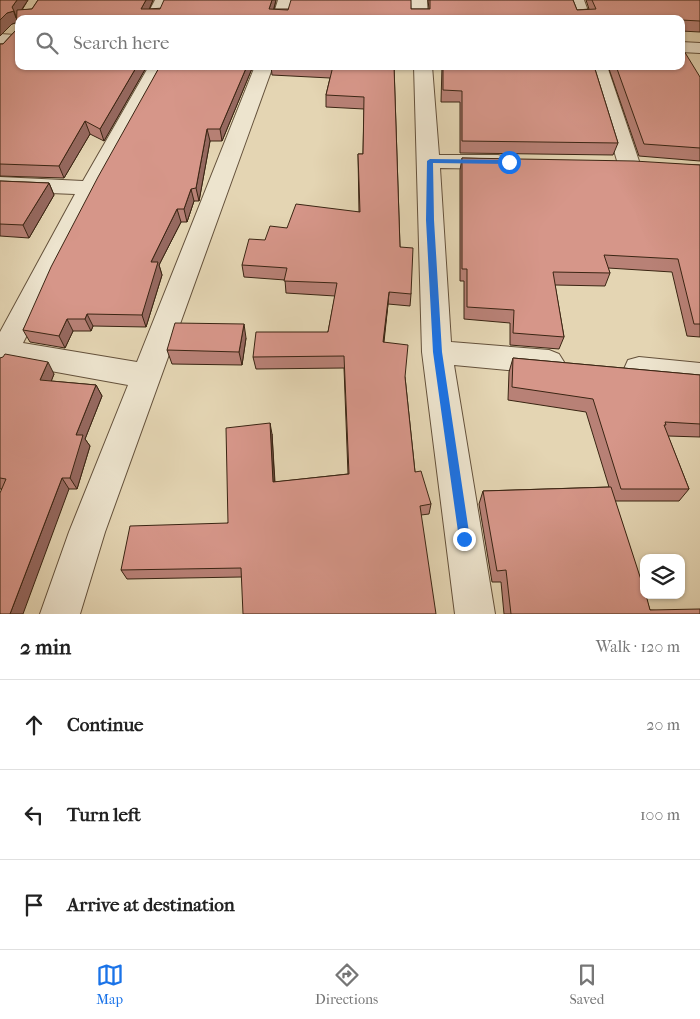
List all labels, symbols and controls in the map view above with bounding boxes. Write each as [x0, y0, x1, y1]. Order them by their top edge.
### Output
search box [15, 15, 685, 70]
icon: search [33, 29, 61, 57]
text: Search here [73, 32, 169, 54]
route start [498, 151, 521, 174]
route end [453, 528, 476, 551]
map controls [640, 554, 685, 599]
button: layers [640, 554, 685, 599]
text: 2 min [20, 635, 71, 659]
text: Walk · 120 m [596, 637, 680, 656]
icon: ahead [20, 711, 48, 739]
text: Continue [67, 714, 143, 736]
text: 20 m [646, 715, 680, 734]
icon: left [20, 801, 48, 829]
text: Turn left [67, 804, 141, 826]
text: 100 m [640, 805, 680, 824]
icon: arrive [20, 891, 48, 919]
text: Arrive at destination [67, 894, 235, 916]
tab: Map [96, 961, 124, 1008]
tab: Directions [315, 961, 378, 1008]
tab: Saved [570, 961, 604, 1008]

